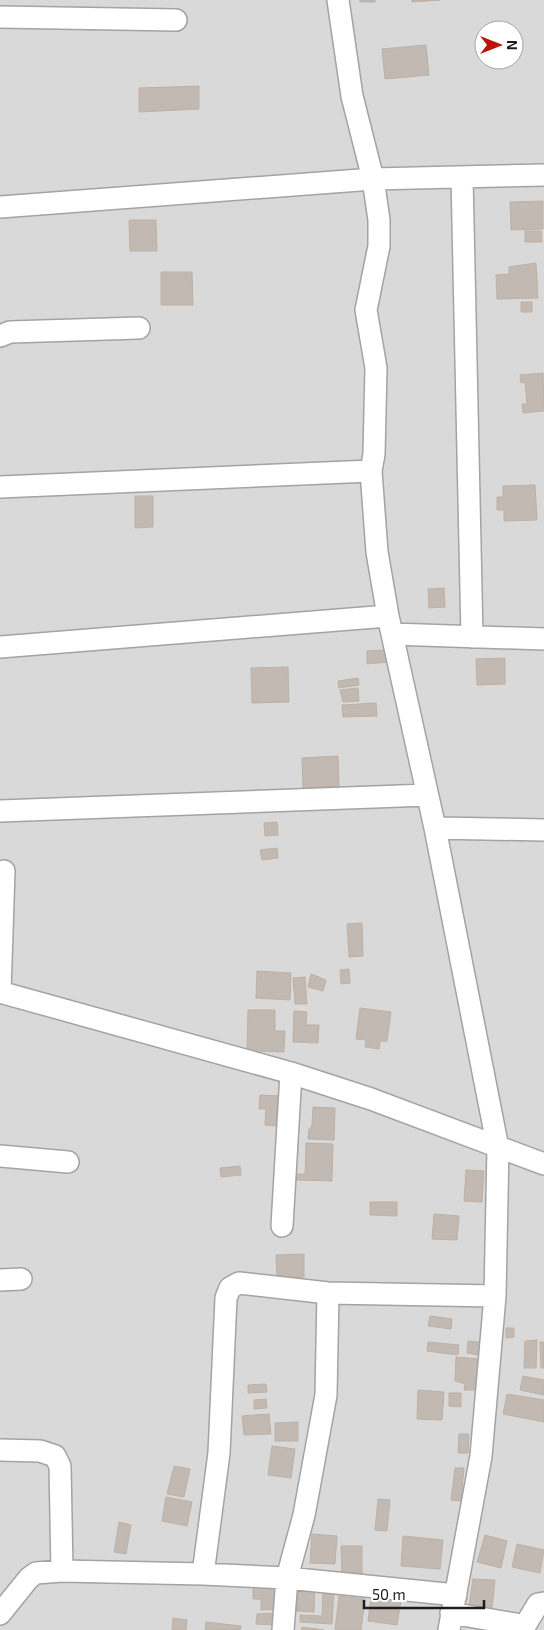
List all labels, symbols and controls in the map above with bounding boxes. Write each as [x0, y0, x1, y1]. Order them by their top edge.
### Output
north arrow [474, 20, 524, 70]
text: N [504, 40, 521, 50]
scale bar [364, 1578, 484, 1610]
text: 50 m [372, 1585, 406, 1603]

